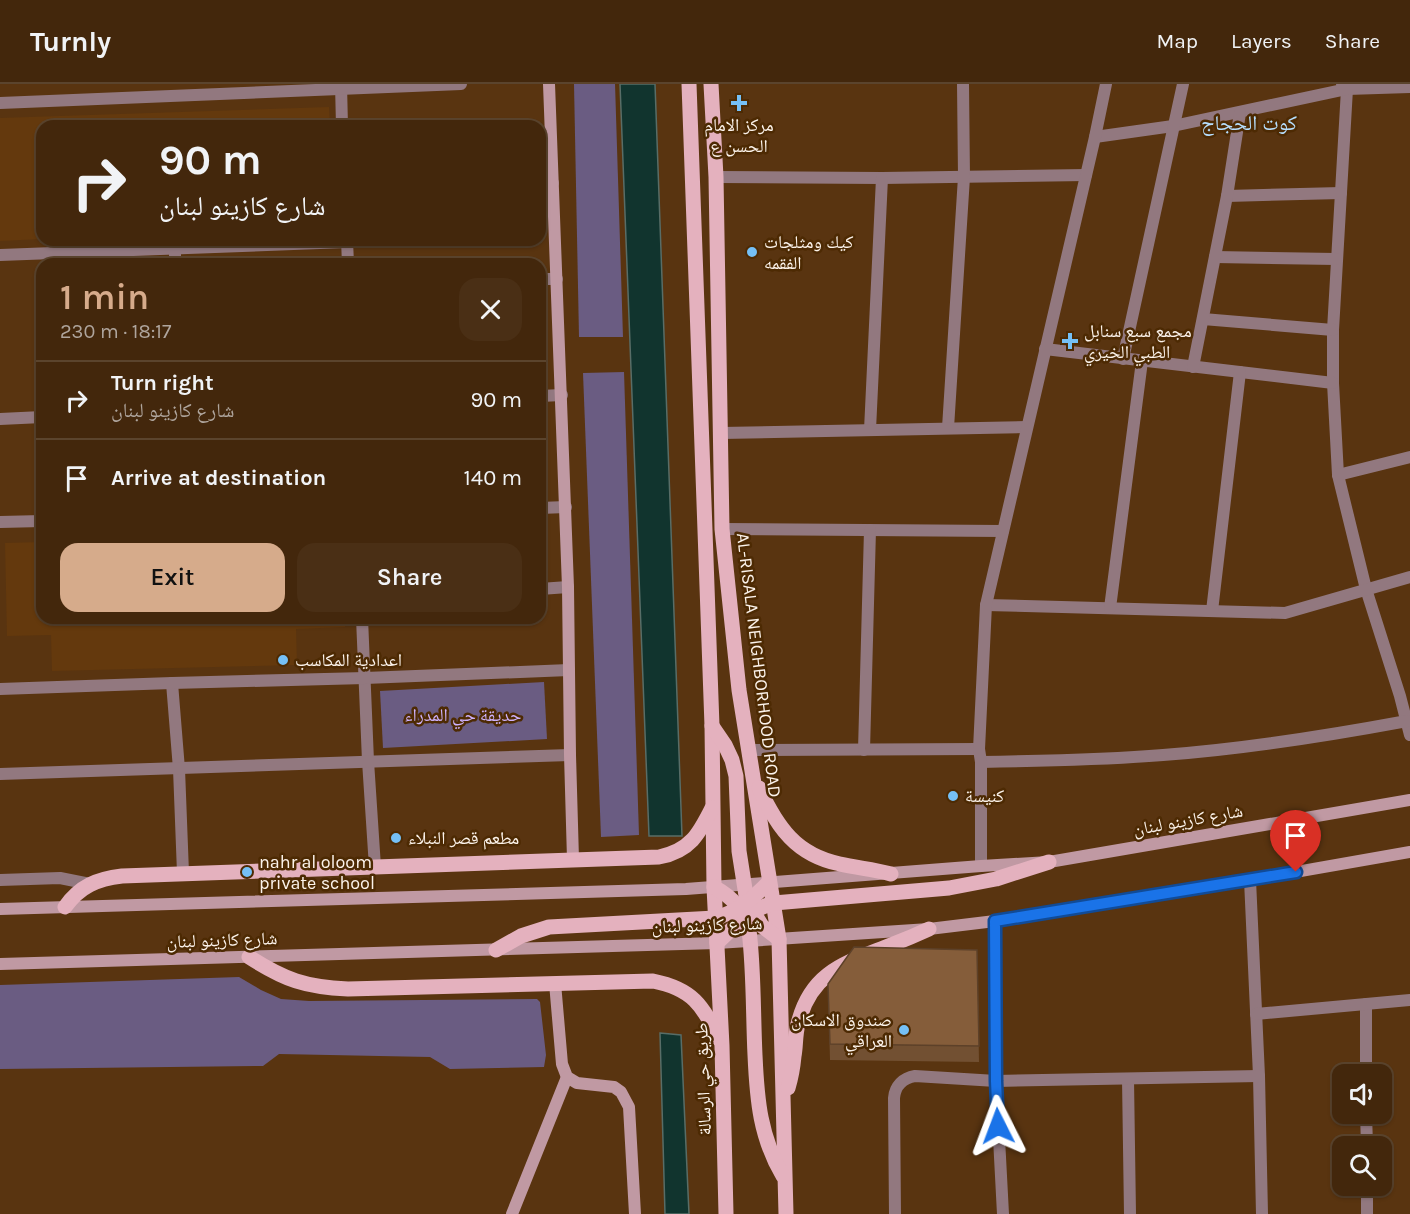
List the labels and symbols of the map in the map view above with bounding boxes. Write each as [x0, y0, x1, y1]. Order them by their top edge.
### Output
marker: مركز الامام الحسن ع [730, 94, 748, 112]
district label: كوت الحجاج [1201, 111, 1297, 136]
place label: مركز الامام الحسن ع [704, 114, 774, 157]
place label: كيك ومثلجات الفقمه [764, 231, 854, 274]
marker: كيك ومثلجات الفقمه [745, 245, 759, 259]
place label: مجمع سبع سنابل الطبي الخيري [1084, 320, 1192, 367]
marker: مجمع سبع سنابل الطبي الخيري [1061, 332, 1079, 350]
street label: AL-RISALA NEIGHBORHOOD ROAD [732, 531, 786, 799]
place label: اعدادية المكاسب [295, 649, 402, 671]
marker: اعدادية المكاسب [276, 653, 290, 667]
park label: حديقة حي المدراء [405, 704, 521, 730]
place label: كنيسة [965, 785, 1005, 807]
marker: كنيسة [946, 789, 960, 803]
street label: شارع كازينو لبنان [1131, 800, 1245, 840]
pin [1270, 810, 1321, 872]
place label: مطعم قصر النبلاء [408, 827, 519, 850]
marker: مطعم قصر النبلاء [389, 831, 403, 845]
place label: nahr al oloom private school [259, 851, 375, 894]
marker: nahr al oloom private school [240, 865, 254, 879]
street label: شارع كازينو لبنان [651, 912, 763, 938]
street label: شارع كازينو لبنان [166, 927, 278, 953]
place label: صندوق الاسكان العراقي [791, 1009, 892, 1056]
street label: طريق حي الرسالة [690, 1022, 720, 1136]
marker: صندوق الاسكان العراقي [897, 1023, 911, 1037]
position arrow [966, 1094, 1030, 1158]

